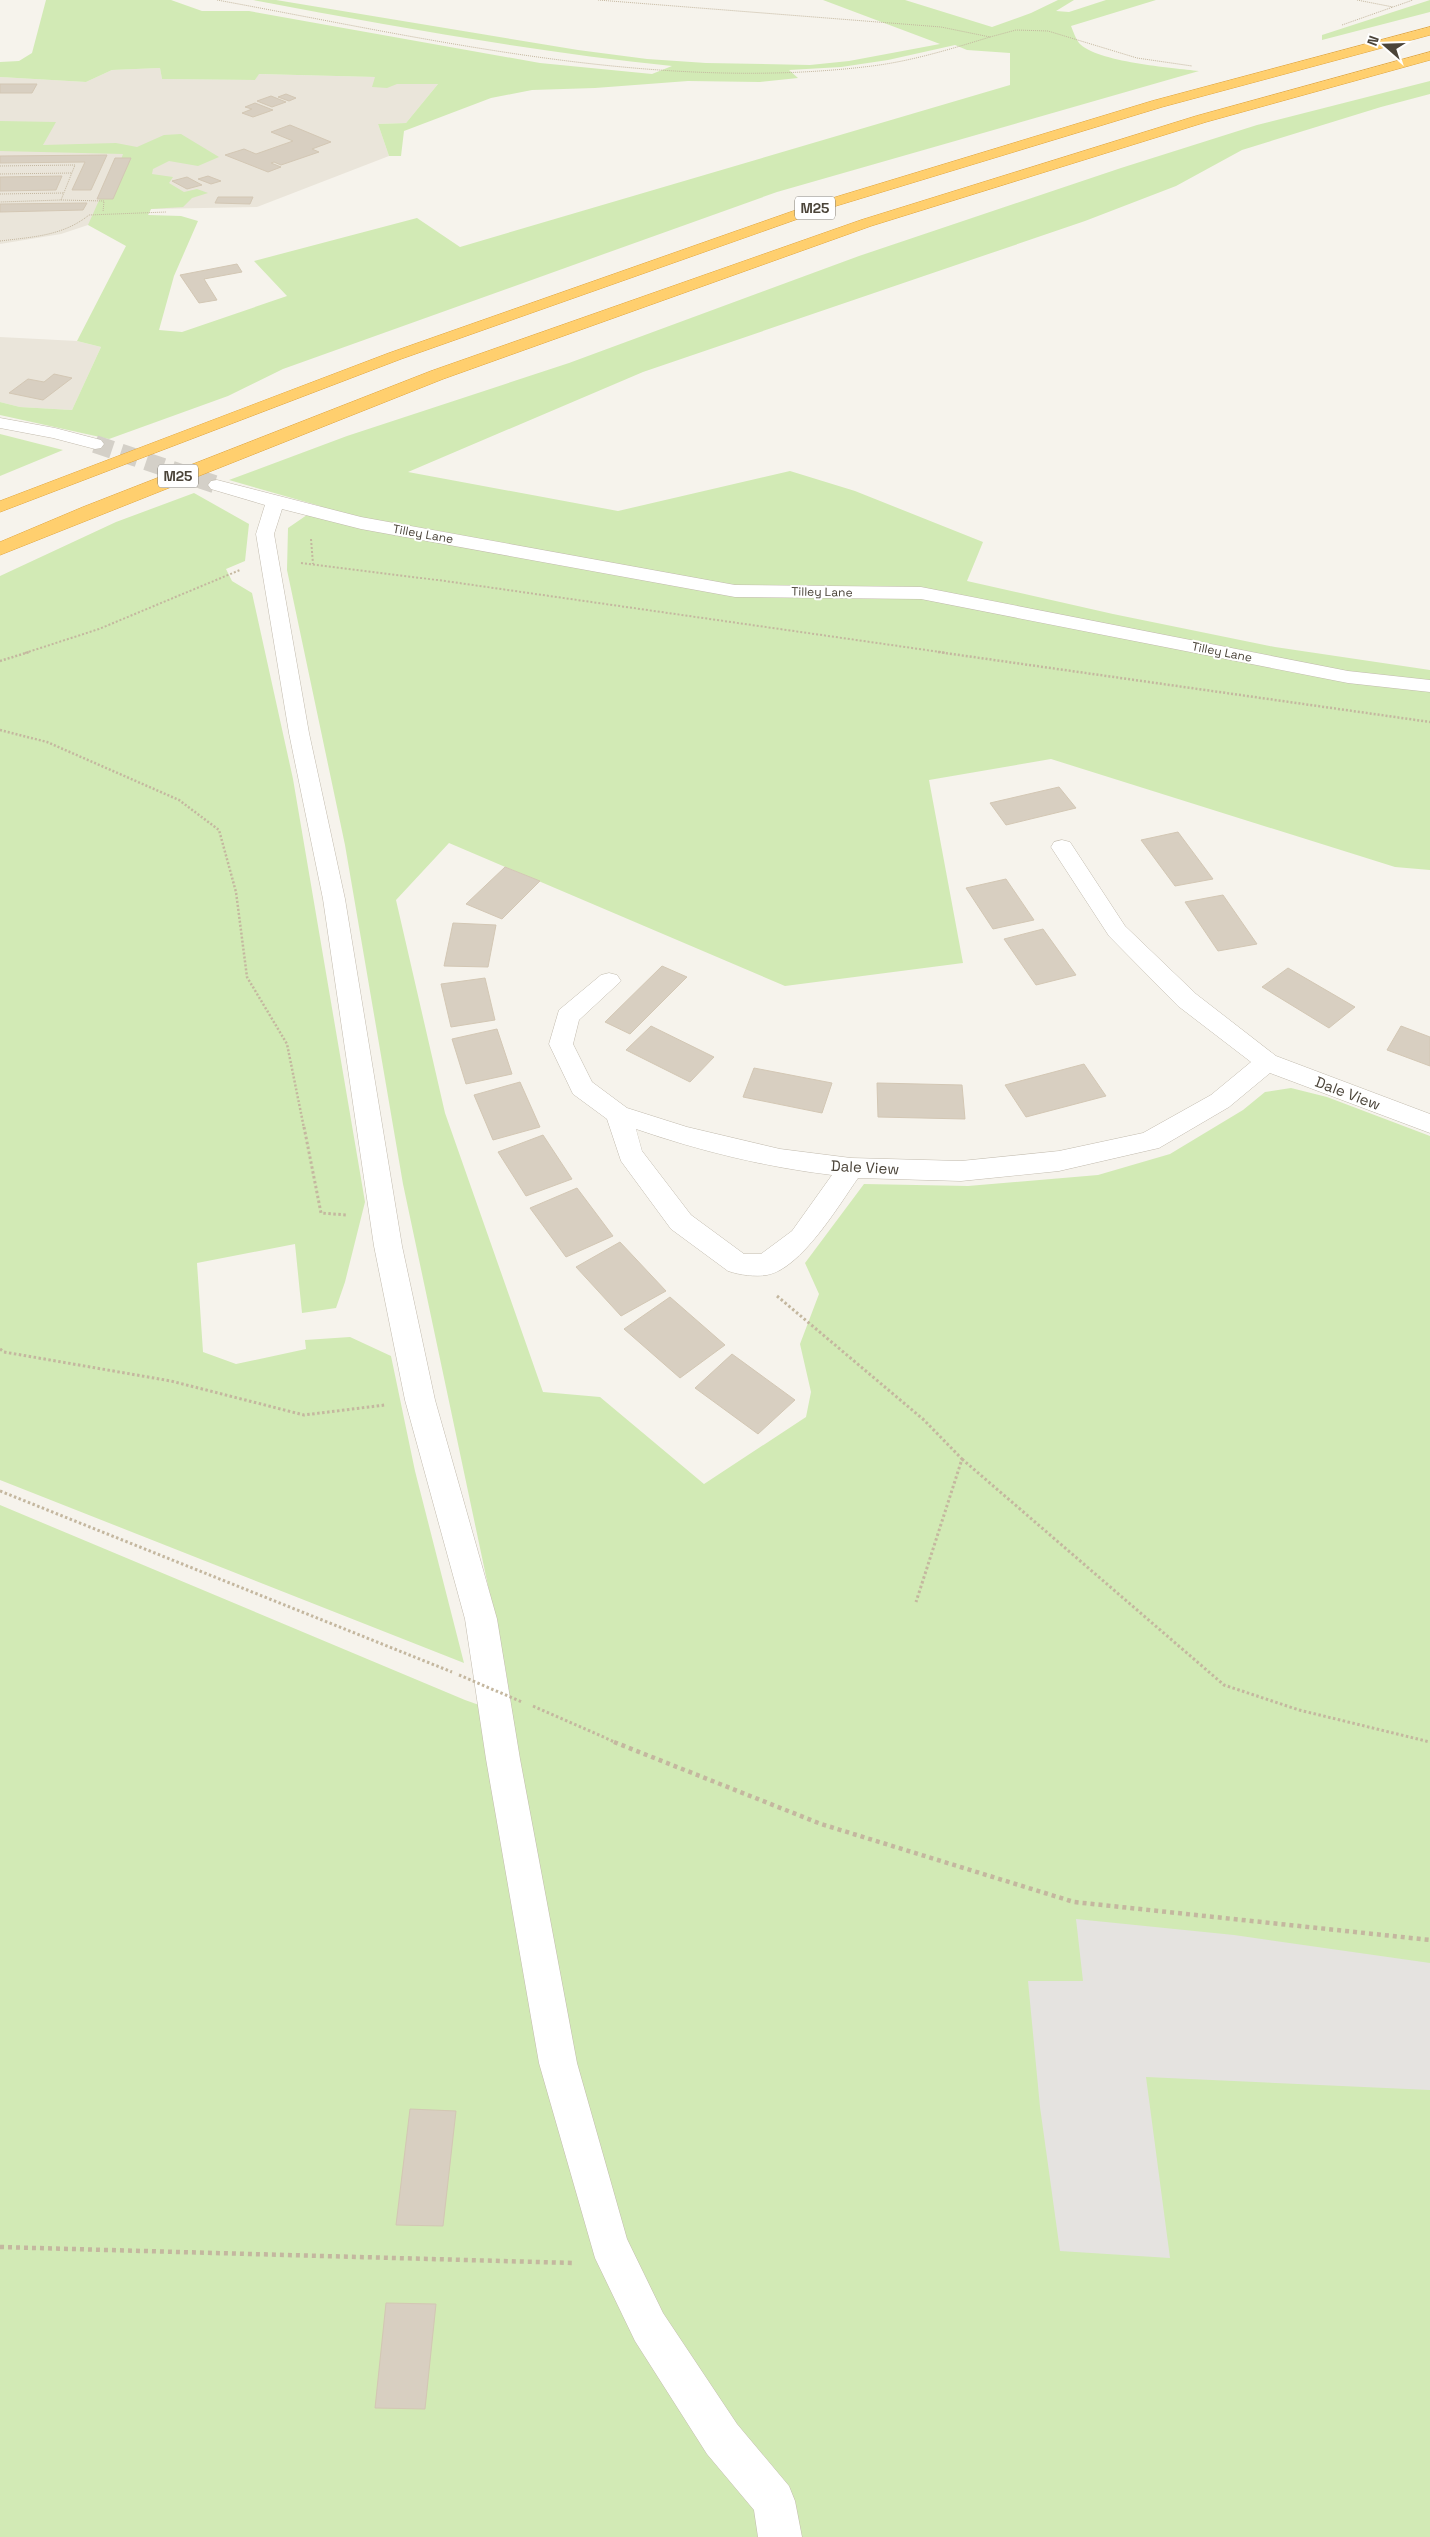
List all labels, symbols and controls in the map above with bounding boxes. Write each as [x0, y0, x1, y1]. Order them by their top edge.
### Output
north arrow [1360, 20, 1410, 70]
text: N [1363, 33, 1383, 48]
road number: M25 [795, 197, 835, 220]
road number: M25 [158, 464, 198, 488]
street label: Tilley Lane [391, 521, 455, 547]
street label: Tilley Lane [791, 583, 853, 601]
street label: Tilley Lane [1190, 638, 1254, 666]
street label: Dale View [1313, 1072, 1383, 1114]
street label: Dale View [830, 1156, 900, 1178]

